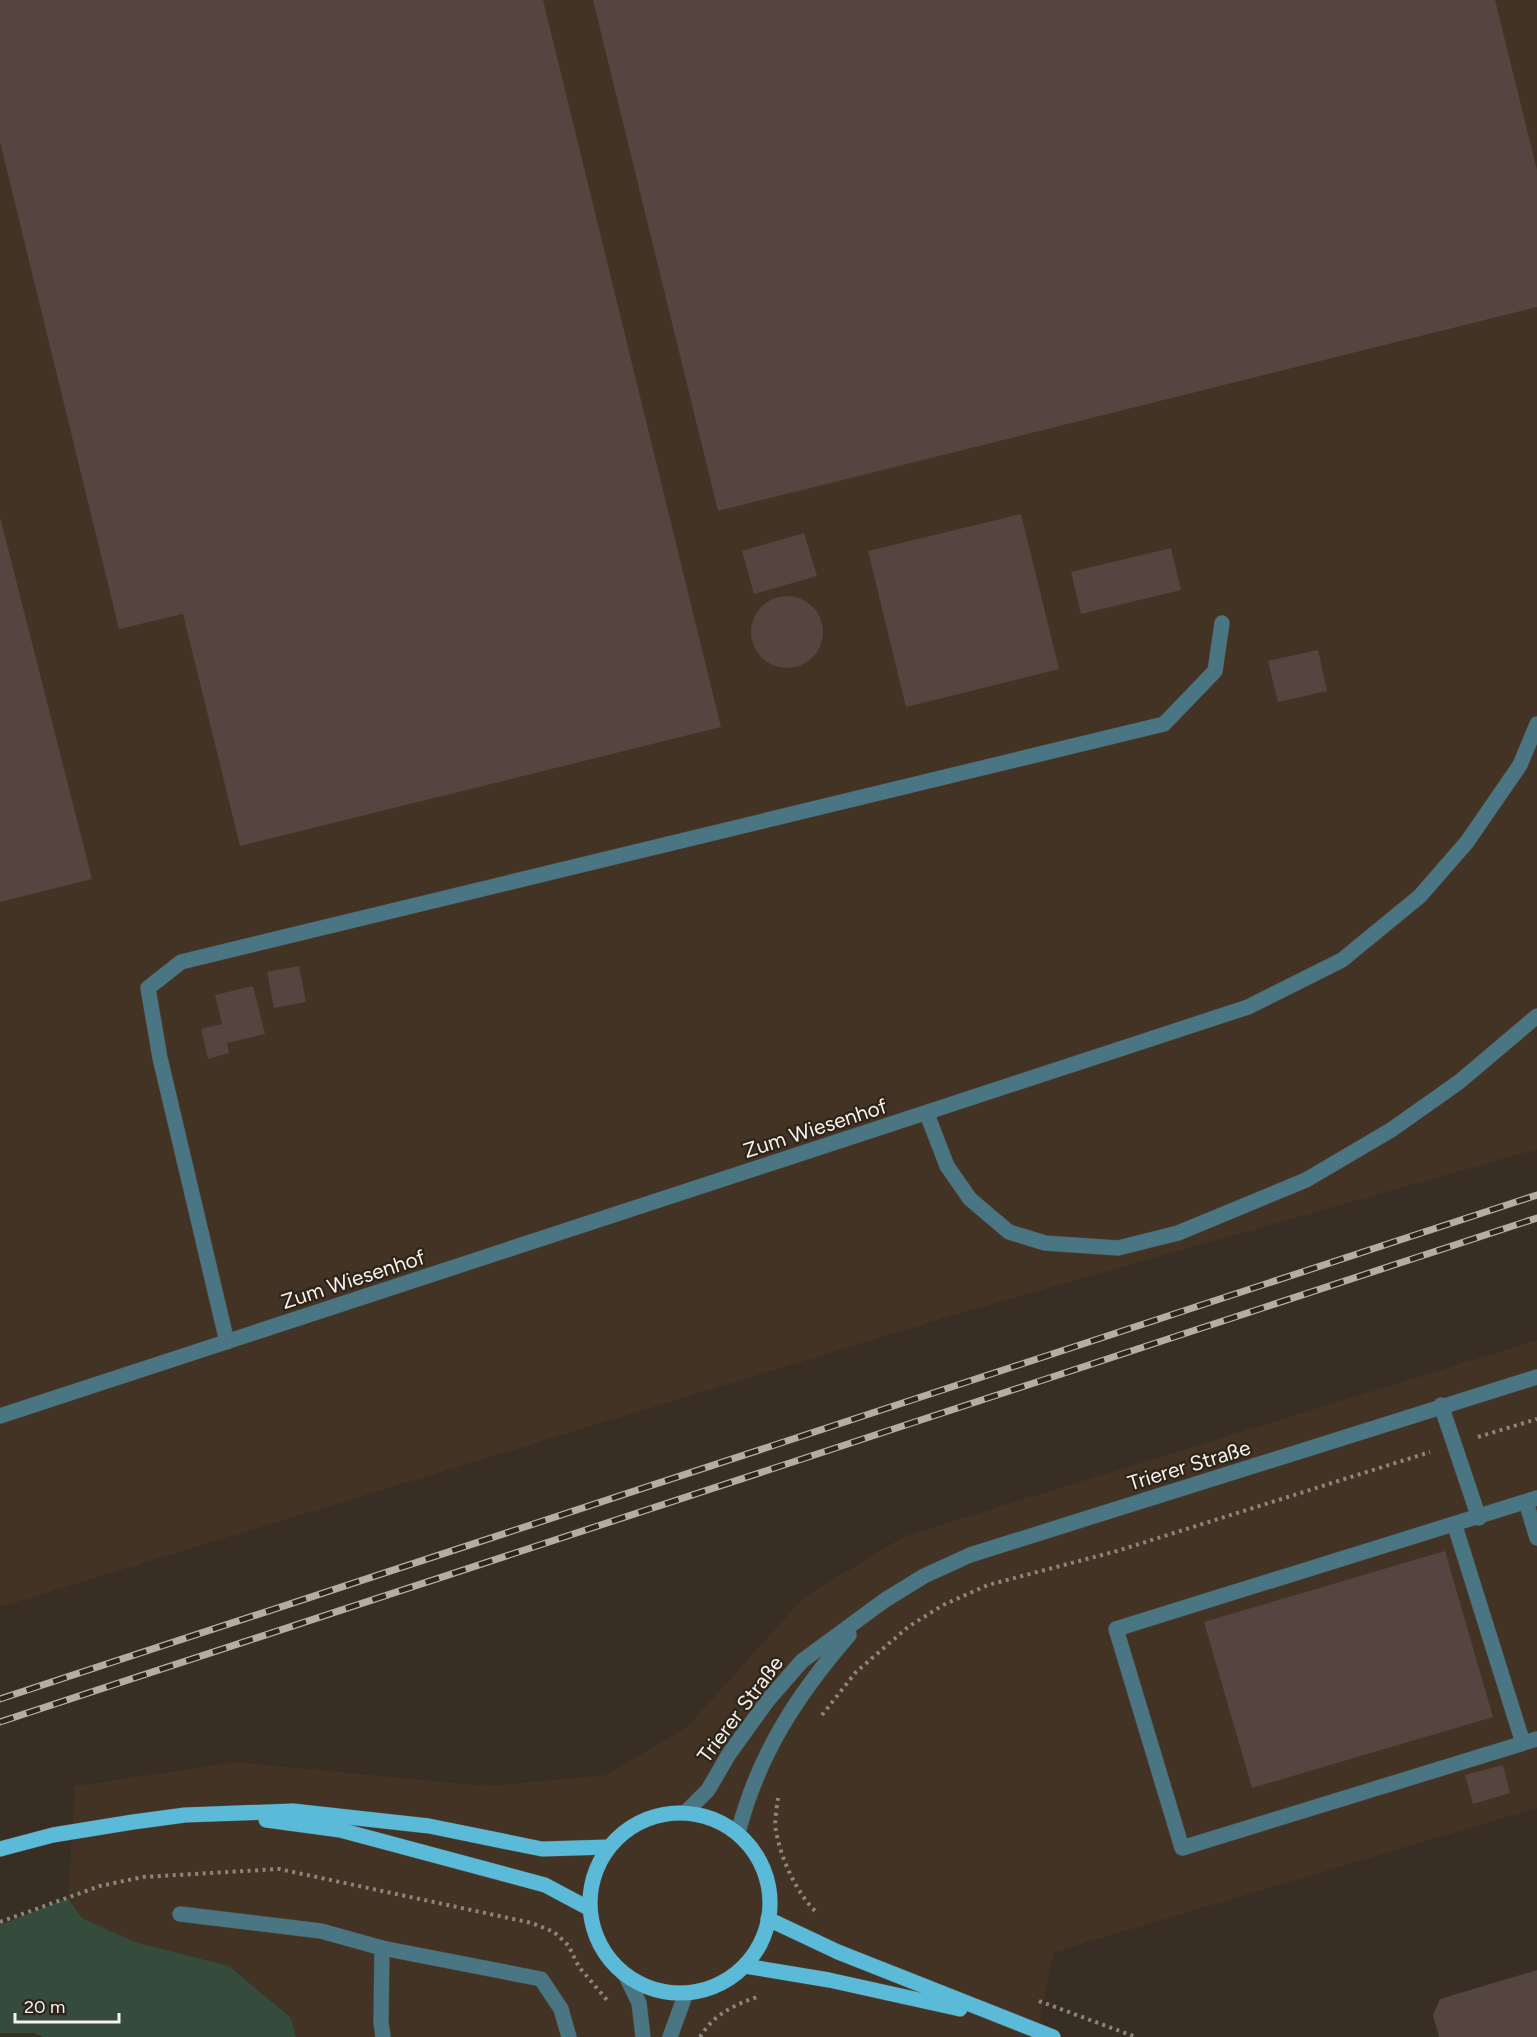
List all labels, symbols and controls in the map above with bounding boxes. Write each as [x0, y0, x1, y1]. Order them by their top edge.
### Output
street label: Zum Wiesenhof [740, 1093, 890, 1163]
street label: Zum Wiesenhof [278, 1244, 428, 1314]
street label: Trierer Straße [1125, 1435, 1253, 1495]
street label: Trierer Straße [692, 1651, 788, 1767]
scale bar [15, 1986, 118, 2024]
text: 20 m [24, 1996, 65, 2018]

